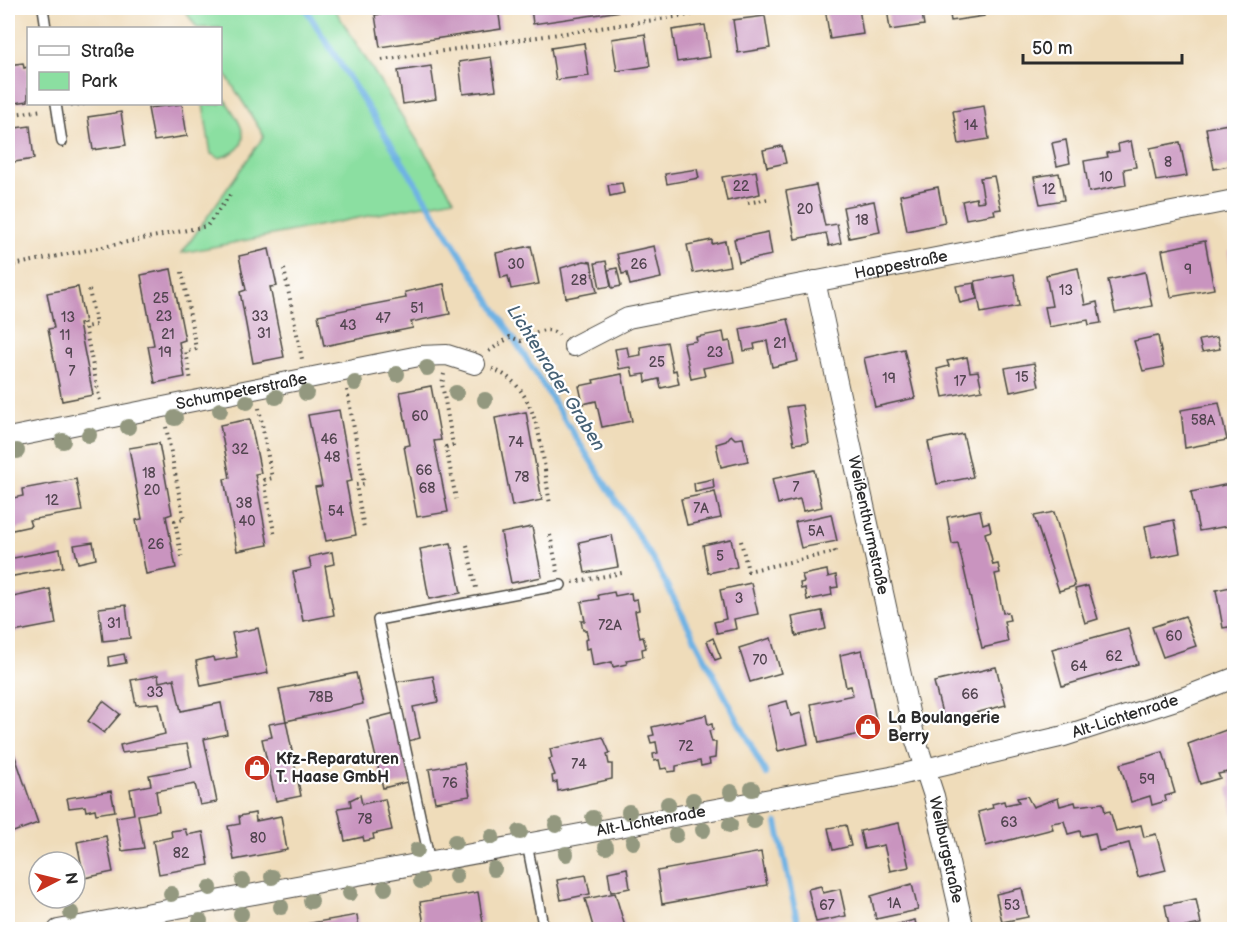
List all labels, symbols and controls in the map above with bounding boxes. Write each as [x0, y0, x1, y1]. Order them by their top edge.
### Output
legend [27, 27, 222, 105]
scale bar [1023, 27, 1182, 65]
text: 50 m [1032, 38, 1073, 59]
text: Straße [81, 41, 135, 62]
text: Park [81, 71, 117, 92]
house number: 14 [964, 117, 978, 134]
house number: 8 [1164, 154, 1172, 171]
house number: 10 [1099, 169, 1113, 186]
house number: 22 [733, 178, 750, 195]
house number: 12 [1042, 181, 1057, 198]
house number: 20 [797, 201, 813, 218]
house number: 18 [855, 212, 869, 229]
street label: Happestraße [853, 246, 950, 283]
house number: 30 [508, 256, 524, 273]
house number: 26 [631, 256, 648, 273]
house number: 9 [1184, 261, 1192, 278]
house number: 28 [571, 272, 587, 289]
house number: 13 [1059, 282, 1073, 299]
house number: 25 [153, 290, 169, 307]
house number: 51 [410, 300, 424, 317]
water label: Lichtenrader Graben [503, 301, 609, 455]
house number: 23 [156, 308, 172, 325]
house number: 33 [251, 308, 269, 325]
house number: 13 [61, 309, 75, 326]
house number: 47 [375, 310, 391, 327]
house number: 43 [339, 317, 357, 334]
house number: 31 [257, 325, 271, 342]
house number: 21 [161, 326, 175, 343]
house number: 11 [60, 327, 70, 344]
house number: 21 [773, 335, 787, 352]
house number: 19 [158, 344, 172, 361]
house number: 23 [707, 344, 723, 361]
house number: 9 [65, 345, 73, 362]
house number: 25 [649, 354, 665, 371]
house number: 7 [69, 363, 76, 380]
street label: Schumpeterstraße [174, 369, 309, 414]
house number: 15 [1015, 369, 1029, 386]
house number: 19 [882, 370, 896, 387]
house number: 17 [954, 373, 966, 390]
house number: 60 [412, 408, 428, 425]
house number: 58A [1191, 412, 1216, 429]
house number: 46 [320, 431, 338, 448]
house number: 74 [508, 434, 524, 451]
house number: 32 [232, 441, 249, 458]
house number: 48 [324, 449, 340, 466]
street label: Weißenthurmstraße [844, 454, 893, 597]
house number: 66 [415, 462, 433, 479]
house number: 18 [142, 465, 156, 482]
house number: 78 [514, 469, 530, 486]
house number: 7 [793, 479, 800, 496]
house number: 68 [419, 480, 435, 497]
house number: 20 [144, 482, 160, 499]
house number: 12 [45, 492, 60, 509]
house number: 38 [236, 495, 252, 512]
house number: 7A [693, 500, 709, 517]
house number: 54 [328, 503, 345, 520]
house number: 40 [239, 513, 255, 530]
house number: 5A [808, 523, 825, 540]
house number: 26 [148, 536, 165, 553]
house number: 5 [716, 548, 724, 565]
house number: 3 [735, 590, 743, 607]
house number: 31 [107, 615, 121, 632]
house number: 72A [598, 617, 622, 634]
house number: 60 [1166, 628, 1182, 645]
house number: 62 [1106, 648, 1123, 665]
house number: 70 [752, 652, 768, 669]
house number: 64 [1070, 658, 1088, 675]
house number: 33 [146, 684, 164, 701]
house number: 66 [961, 686, 979, 703]
house number: 78B [309, 689, 334, 706]
street label: Alt-Lichtenrade [1070, 690, 1181, 742]
place label: La Boulangerie Berry [888, 709, 1000, 746]
shop icon: La Boulangerie Berry [853, 712, 883, 742]
house number: 72 [678, 738, 694, 755]
place label: Kfz-Reparaturen T. Haase GmbH [276, 750, 399, 787]
shop icon: Kfz-Reparaturen T. Haase GmbH [242, 753, 272, 783]
house number: 74 [571, 756, 587, 773]
house number: 59 [1139, 771, 1155, 788]
house number: 76 [442, 775, 458, 792]
street label: Weilburgstraße [925, 795, 967, 905]
street label: Alt-Lichtenrade [595, 802, 708, 840]
house number: 78 [357, 811, 373, 828]
house number: 63 [1000, 814, 1018, 831]
house number: 80 [250, 830, 266, 847]
house number: 82 [173, 845, 190, 862]
north arrow [27, 850, 87, 910]
text: N [60, 871, 81, 885]
house number: 1A [887, 895, 901, 912]
house number: 67 [819, 897, 835, 914]
house number: 53 [1004, 897, 1020, 914]

